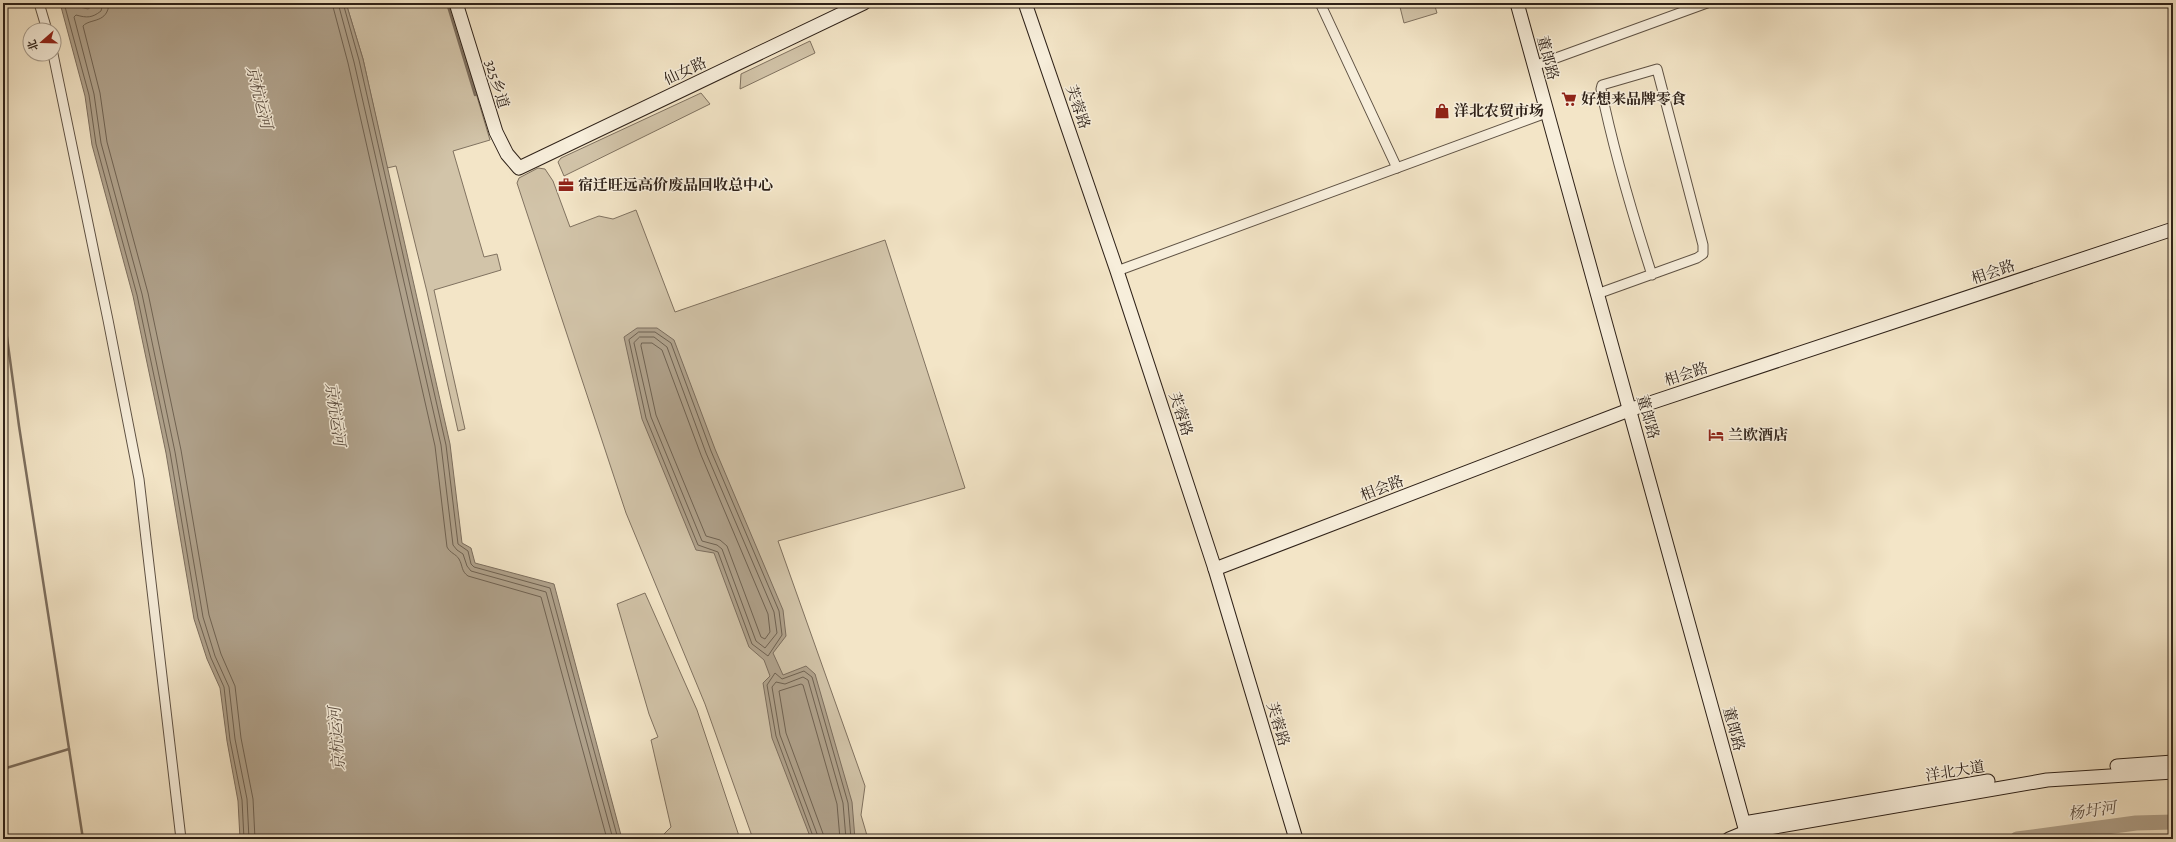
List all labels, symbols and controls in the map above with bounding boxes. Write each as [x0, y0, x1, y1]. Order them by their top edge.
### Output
north arrow [22, 22, 62, 62]
street label: 董郎路 [1533, 34, 1563, 82]
text: 北 [24, 38, 42, 53]
street label: 仙女路 [660, 52, 710, 90]
street label: 325乡道 [480, 57, 514, 111]
water label: 京杭运河 [241, 64, 278, 134]
street label: 芙蓉路 [1061, 82, 1095, 132]
place label: 好想来品牌零食 [1581, 89, 1686, 109]
supermarket icon: 好想来品牌零食 [1560, 90, 1578, 108]
place label: 洋北农贸市场 [1454, 101, 1544, 121]
shop icon: 洋北农贸市场 [1433, 102, 1451, 120]
place label: 宿迁旺远高价废品回收总中心 [578, 175, 773, 195]
office icon: 宿迁旺远高价废品回收总中心 [557, 176, 575, 194]
street label: 相会路 [1968, 255, 2018, 289]
street label: 相会路 [1662, 358, 1710, 390]
water label: 京杭运河 [320, 381, 351, 450]
street label: 芙蓉路 [1165, 390, 1197, 438]
street label: 董郎路 [1632, 393, 1664, 441]
place label: 兰欧酒店 [1728, 425, 1788, 445]
hotel icon: 兰欧酒店 [1707, 426, 1725, 444]
street label: 相会路 [1357, 471, 1407, 505]
street label: 芙蓉路 [1262, 700, 1294, 748]
water label: 京杭运河 [324, 703, 350, 772]
street label: 董郎路 [1719, 705, 1749, 753]
street label: 洋北大道 [1924, 756, 1986, 786]
water label: 杨圩河 [2067, 796, 2120, 825]

